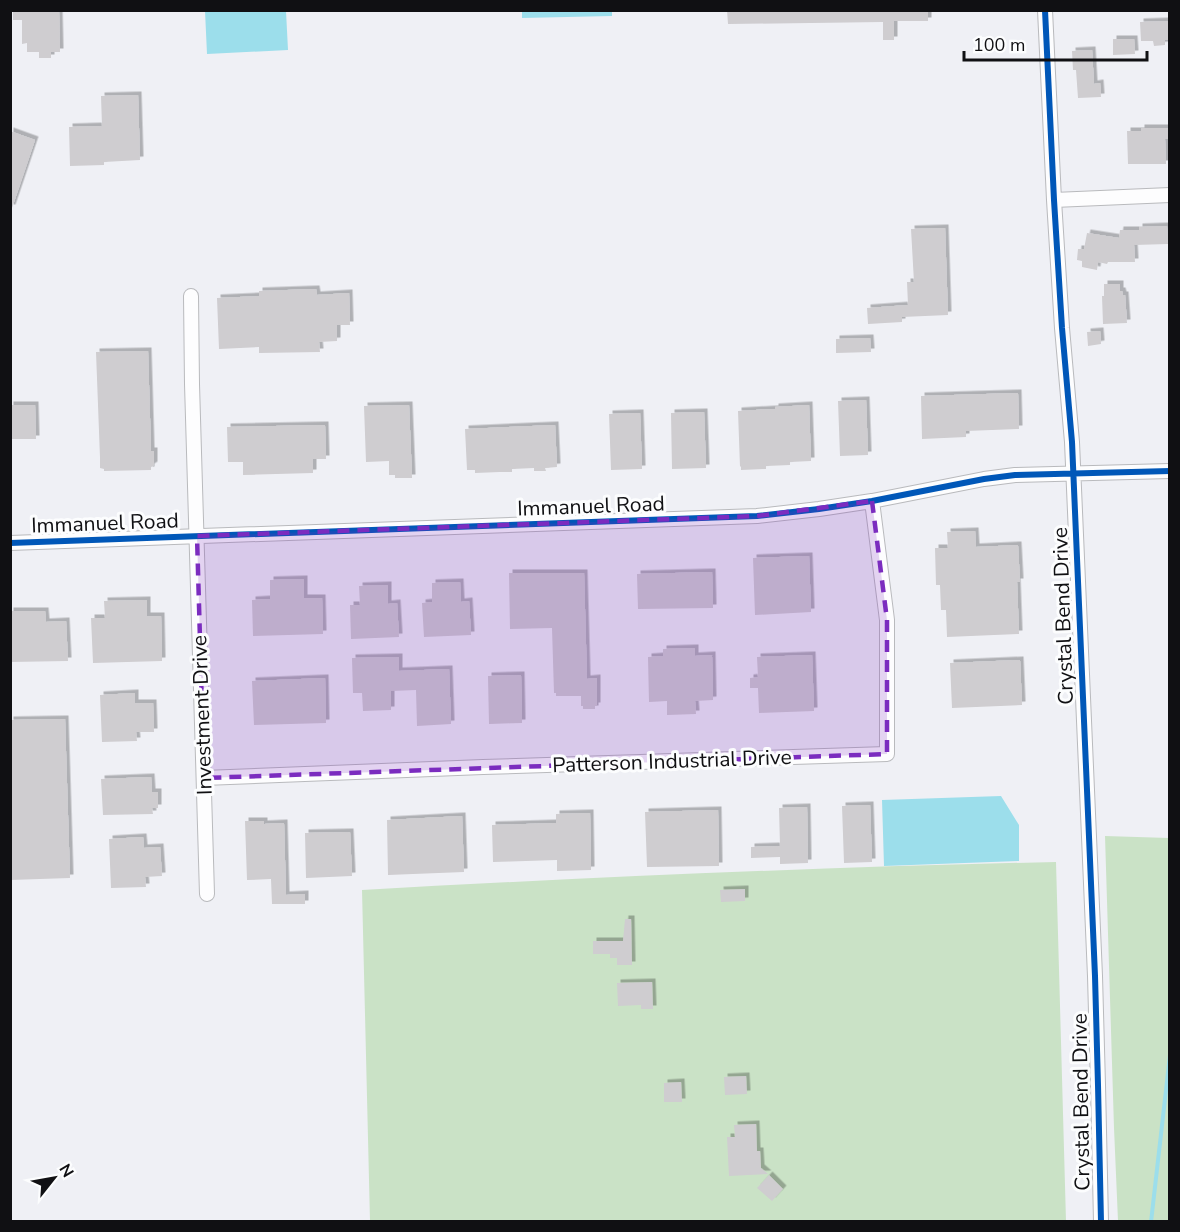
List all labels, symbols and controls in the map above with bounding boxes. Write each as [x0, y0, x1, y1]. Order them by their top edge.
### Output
scale bar [964, 24, 1147, 62]
text: 100 m [973, 33, 1025, 57]
street label: Immanuel Road [517, 489, 665, 523]
street label: Immanuel Road [31, 506, 179, 540]
street label: Crystal Bend Drive [1046, 527, 1080, 705]
street label: Investment Drive [185, 635, 219, 795]
street label: Patterson Industrial Drive [552, 743, 792, 779]
street label: Crystal Bend Drive [1065, 1013, 1097, 1191]
north arrow [24, 1148, 84, 1208]
text: N [53, 1160, 79, 1182]

